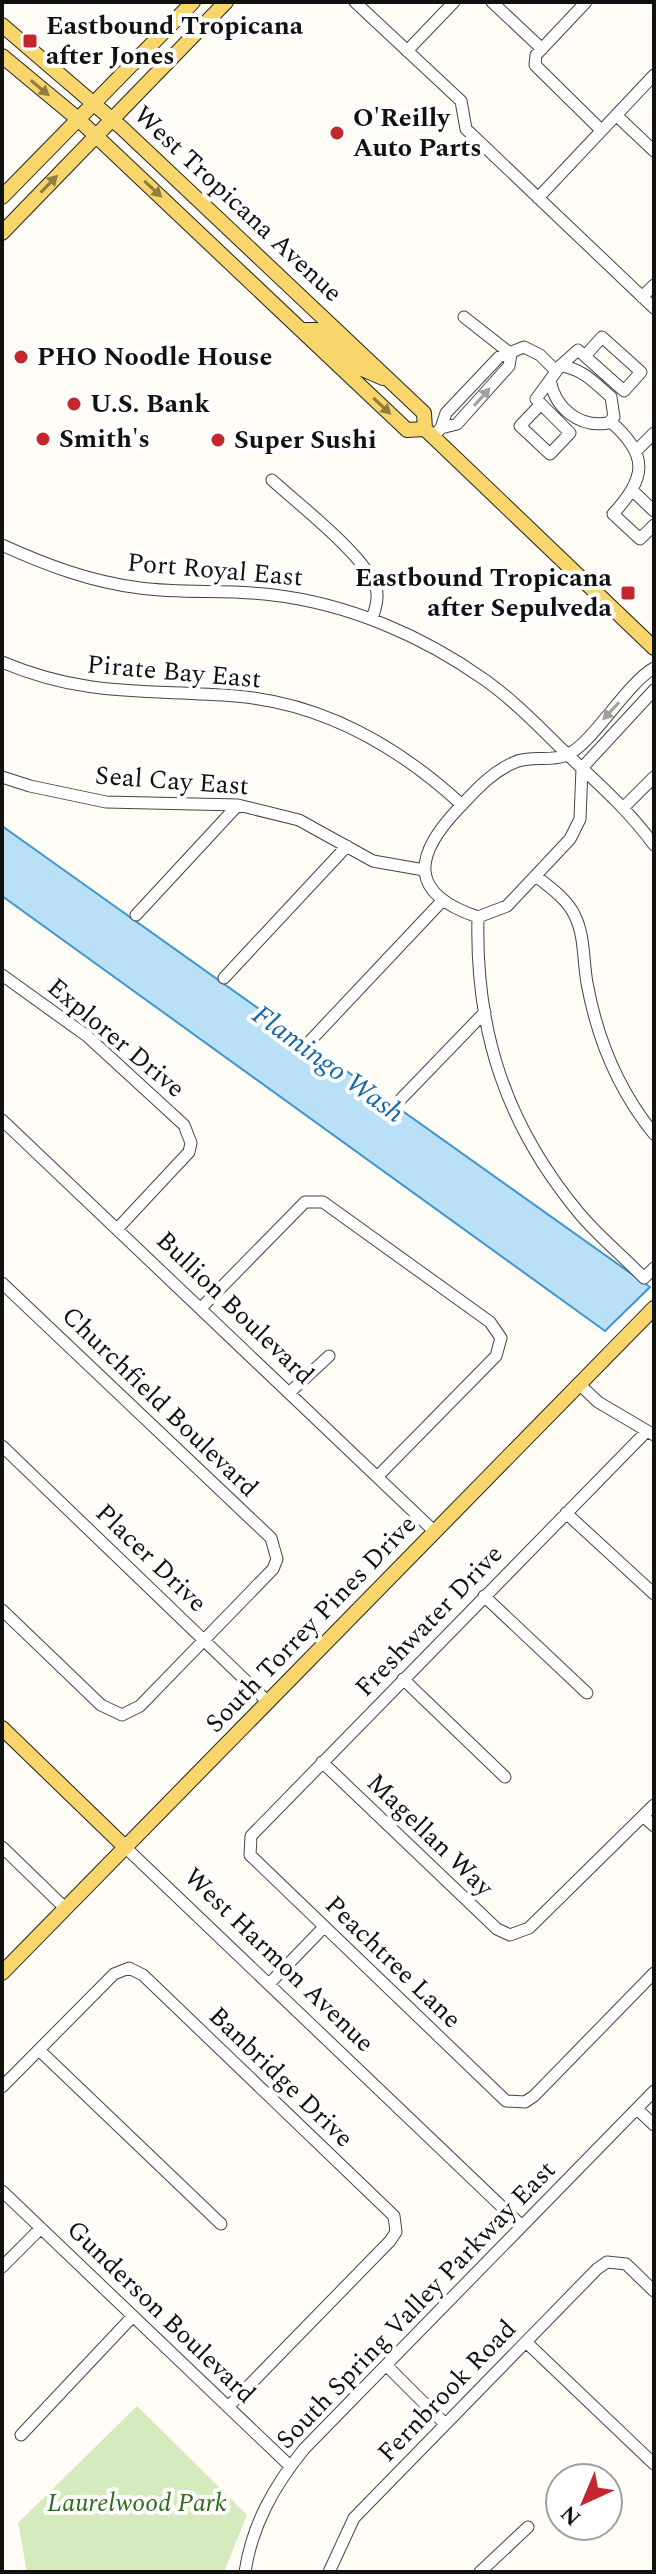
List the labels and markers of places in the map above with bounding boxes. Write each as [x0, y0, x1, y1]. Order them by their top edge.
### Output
place label: Eastbound Tropicana after Jones [46, 6, 304, 76]
marker: Eastbound Tropicana after Jones [21, 32, 39, 50]
place label: O'Reilly Auto Parts [353, 98, 482, 168]
marker: O'Reilly Auto Parts [328, 124, 346, 142]
place label: PHO Noodle House [37, 337, 272, 377]
marker: PHO Noodle House [12, 348, 30, 366]
place label: U.S. Bank [90, 384, 210, 424]
marker: U.S. Bank [65, 395, 83, 413]
place label: Smith's [59, 419, 150, 459]
place label: Super Sushi [234, 420, 377, 460]
marker: Smith's [34, 430, 52, 448]
marker: Super Sushi [209, 431, 227, 449]
place label: Eastbound Tropicana after Sepulveda [355, 558, 613, 628]
marker: Eastbound Tropicana after Sepulveda [619, 584, 637, 602]

